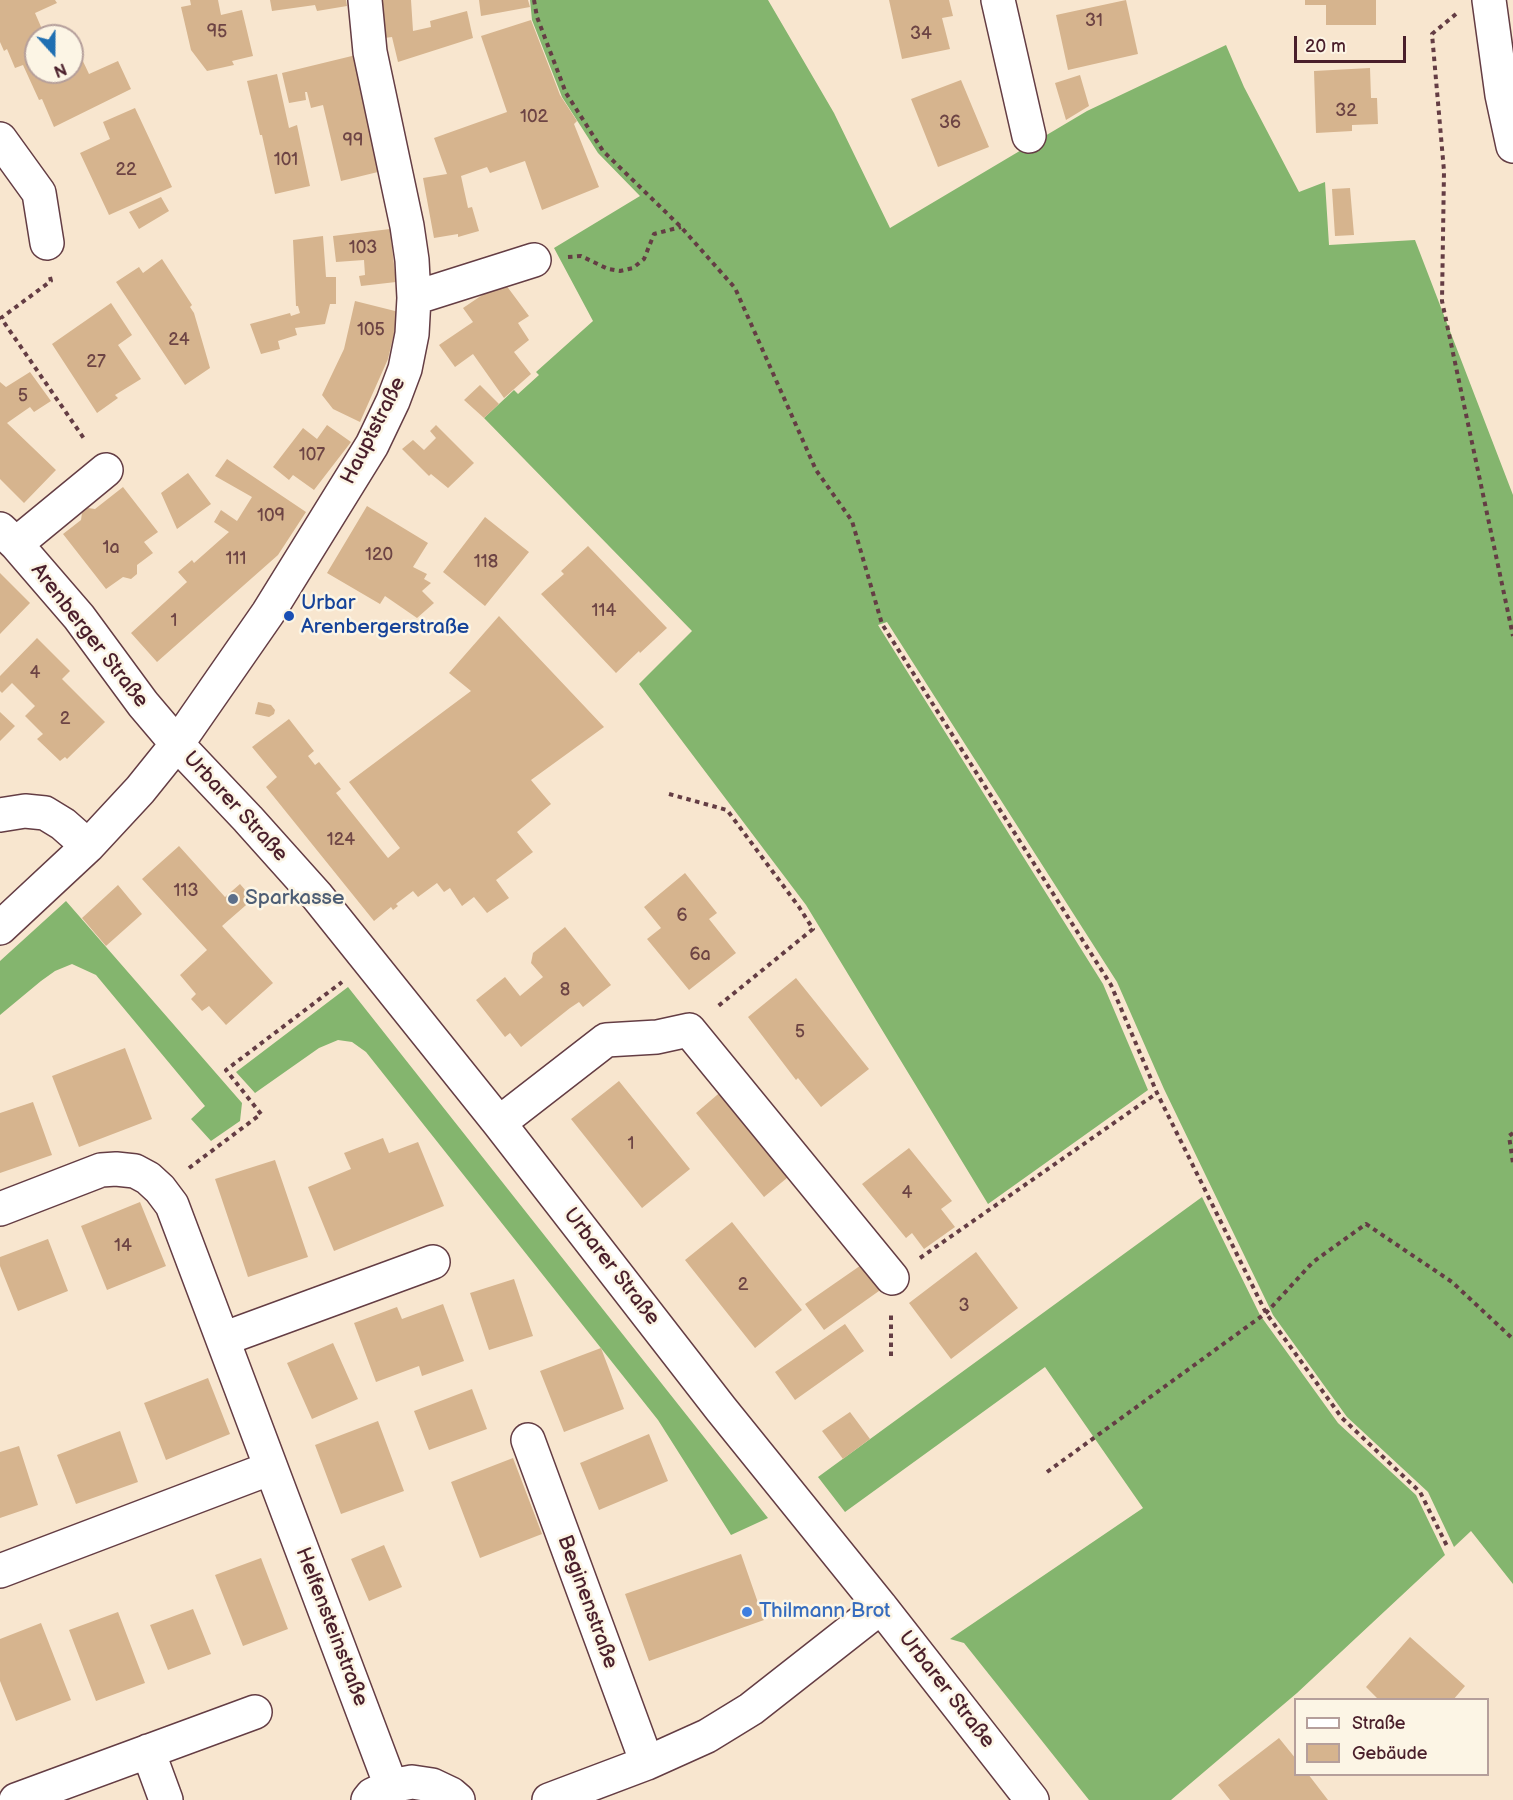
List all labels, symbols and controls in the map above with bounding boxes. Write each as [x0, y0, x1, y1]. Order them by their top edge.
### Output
house number: 31 [1085, 10, 1103, 32]
house number: 95 [207, 21, 227, 43]
house number: 34 [910, 23, 932, 45]
north arrow [24, 24, 84, 84]
scale bar [1297, 24, 1410, 62]
text: 20 m [1305, 36, 1346, 57]
text: N [51, 58, 69, 80]
house number: 32 [1335, 100, 1357, 122]
house number: 102 [520, 106, 548, 128]
house number: 36 [939, 112, 961, 134]
house number: 99 [343, 130, 363, 152]
house number: 101 [274, 149, 298, 171]
house number: 22 [115, 159, 137, 181]
house number: 103 [349, 237, 377, 259]
house number: 105 [357, 319, 385, 341]
house number: 24 [168, 329, 190, 351]
house number: 27 [86, 351, 106, 373]
street label: Hauptstraße [336, 373, 412, 489]
house number: 5 [18, 385, 28, 407]
house number: 107 [299, 444, 325, 466]
house number: 109 [257, 505, 285, 527]
house number: 1a [102, 537, 120, 559]
house number: 120 [365, 544, 393, 566]
house number: 111 [226, 548, 246, 570]
house number: 118 [474, 551, 498, 573]
street label: Arenberger Straße [25, 559, 153, 713]
place label: Urbar Arenbergerstraße [301, 591, 469, 641]
house number: 114 [592, 600, 616, 622]
marker: Urbar Arenbergerstraße [282, 609, 296, 623]
house number: 1 [171, 610, 177, 632]
house number: 4 [30, 662, 40, 684]
house number: 2 [60, 708, 70, 730]
street label: Urbarer Straße [177, 747, 293, 867]
house number: 124 [327, 829, 355, 851]
house number: 113 [173, 880, 199, 902]
place label: Sparkasse [245, 886, 344, 912]
marker: Sparkasse [226, 892, 240, 906]
house number: 6 [677, 905, 687, 927]
house number: 6a [689, 944, 711, 966]
house number: 8 [560, 979, 570, 1001]
house number: 5 [795, 1021, 805, 1043]
house number: 1 [628, 1133, 634, 1155]
house number: 4 [902, 1182, 912, 1204]
street label: Urbarer Straße [557, 1203, 665, 1331]
house number: 14 [114, 1235, 132, 1257]
house number: 2 [738, 1274, 748, 1296]
house number: 3 [958, 1295, 970, 1317]
street label: Beginenstraße [551, 1532, 623, 1672]
street label: Helfensteinstraße [289, 1544, 373, 1710]
place label: Thilmann Brot [759, 1599, 891, 1625]
marker: Thilmann Brot [740, 1605, 754, 1619]
street label: Urbarer Straße [892, 1626, 1000, 1754]
legend [1294, 1698, 1489, 1776]
text: Straße [1352, 1713, 1405, 1734]
text: Gebäude [1352, 1743, 1428, 1764]

